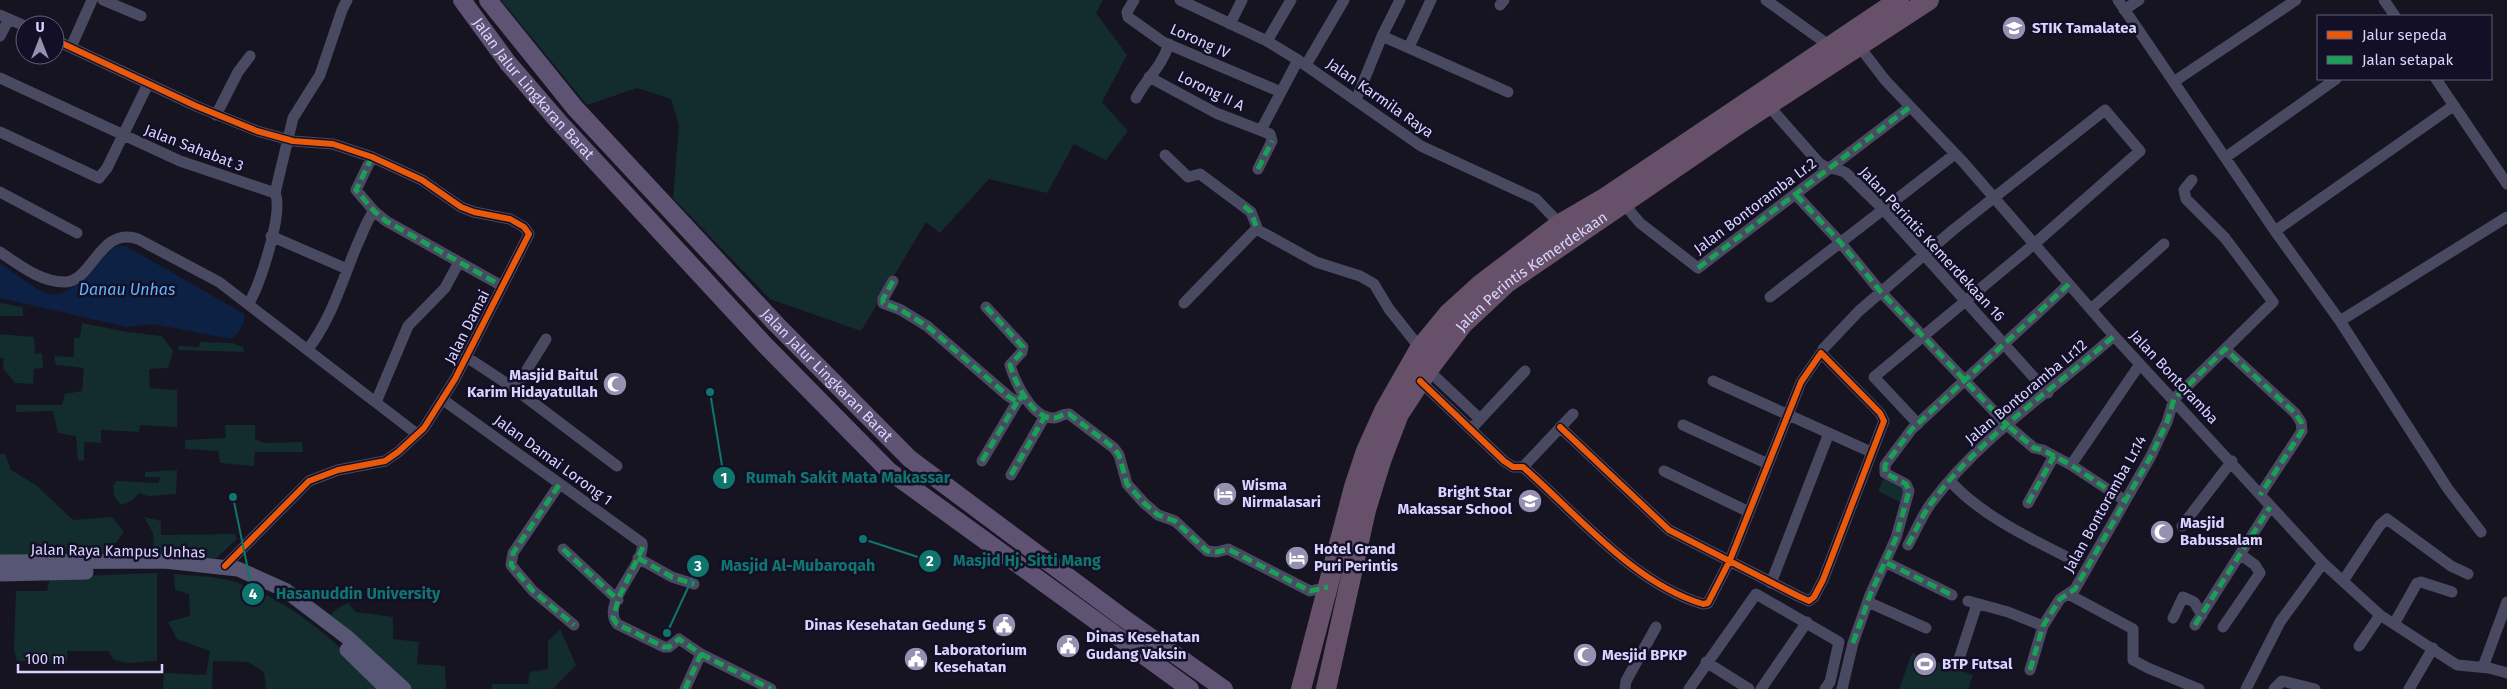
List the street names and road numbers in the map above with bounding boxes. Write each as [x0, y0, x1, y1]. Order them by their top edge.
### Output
street label: Jalan Jalur Lingkaran Barat [469, 14, 598, 164]
street label: Lorong IV [1167, 20, 1233, 62]
street label: Jalan Karmila Raya [1323, 54, 1437, 142]
street label: Lorong II A [1175, 67, 1248, 115]
street label: Jalan Sahabat 3 [142, 121, 246, 175]
street label: Jalan Bontoramba Lr.2 [1690, 154, 1820, 258]
street label: Jalan Perintis Kemerdekaan 16 [1856, 163, 2008, 325]
street label: Jalan Perintis Kemerdekaan [1452, 208, 1611, 335]
street label: Jalan Damai [441, 287, 493, 367]
street label: Jalan Jalur Lingkaran Barat [757, 305, 897, 446]
street label: Jalan Bontoramba [2126, 326, 2222, 428]
street label: Jalan Bontoramba Lr.12 [1961, 336, 2091, 448]
street label: Jalan Damai Lorong 1 [490, 411, 616, 509]
street label: Jalan Bontoramba Lr.14 [2060, 432, 2150, 576]
street label: Jalan Raya Kampus Unhas [30, 540, 206, 562]

